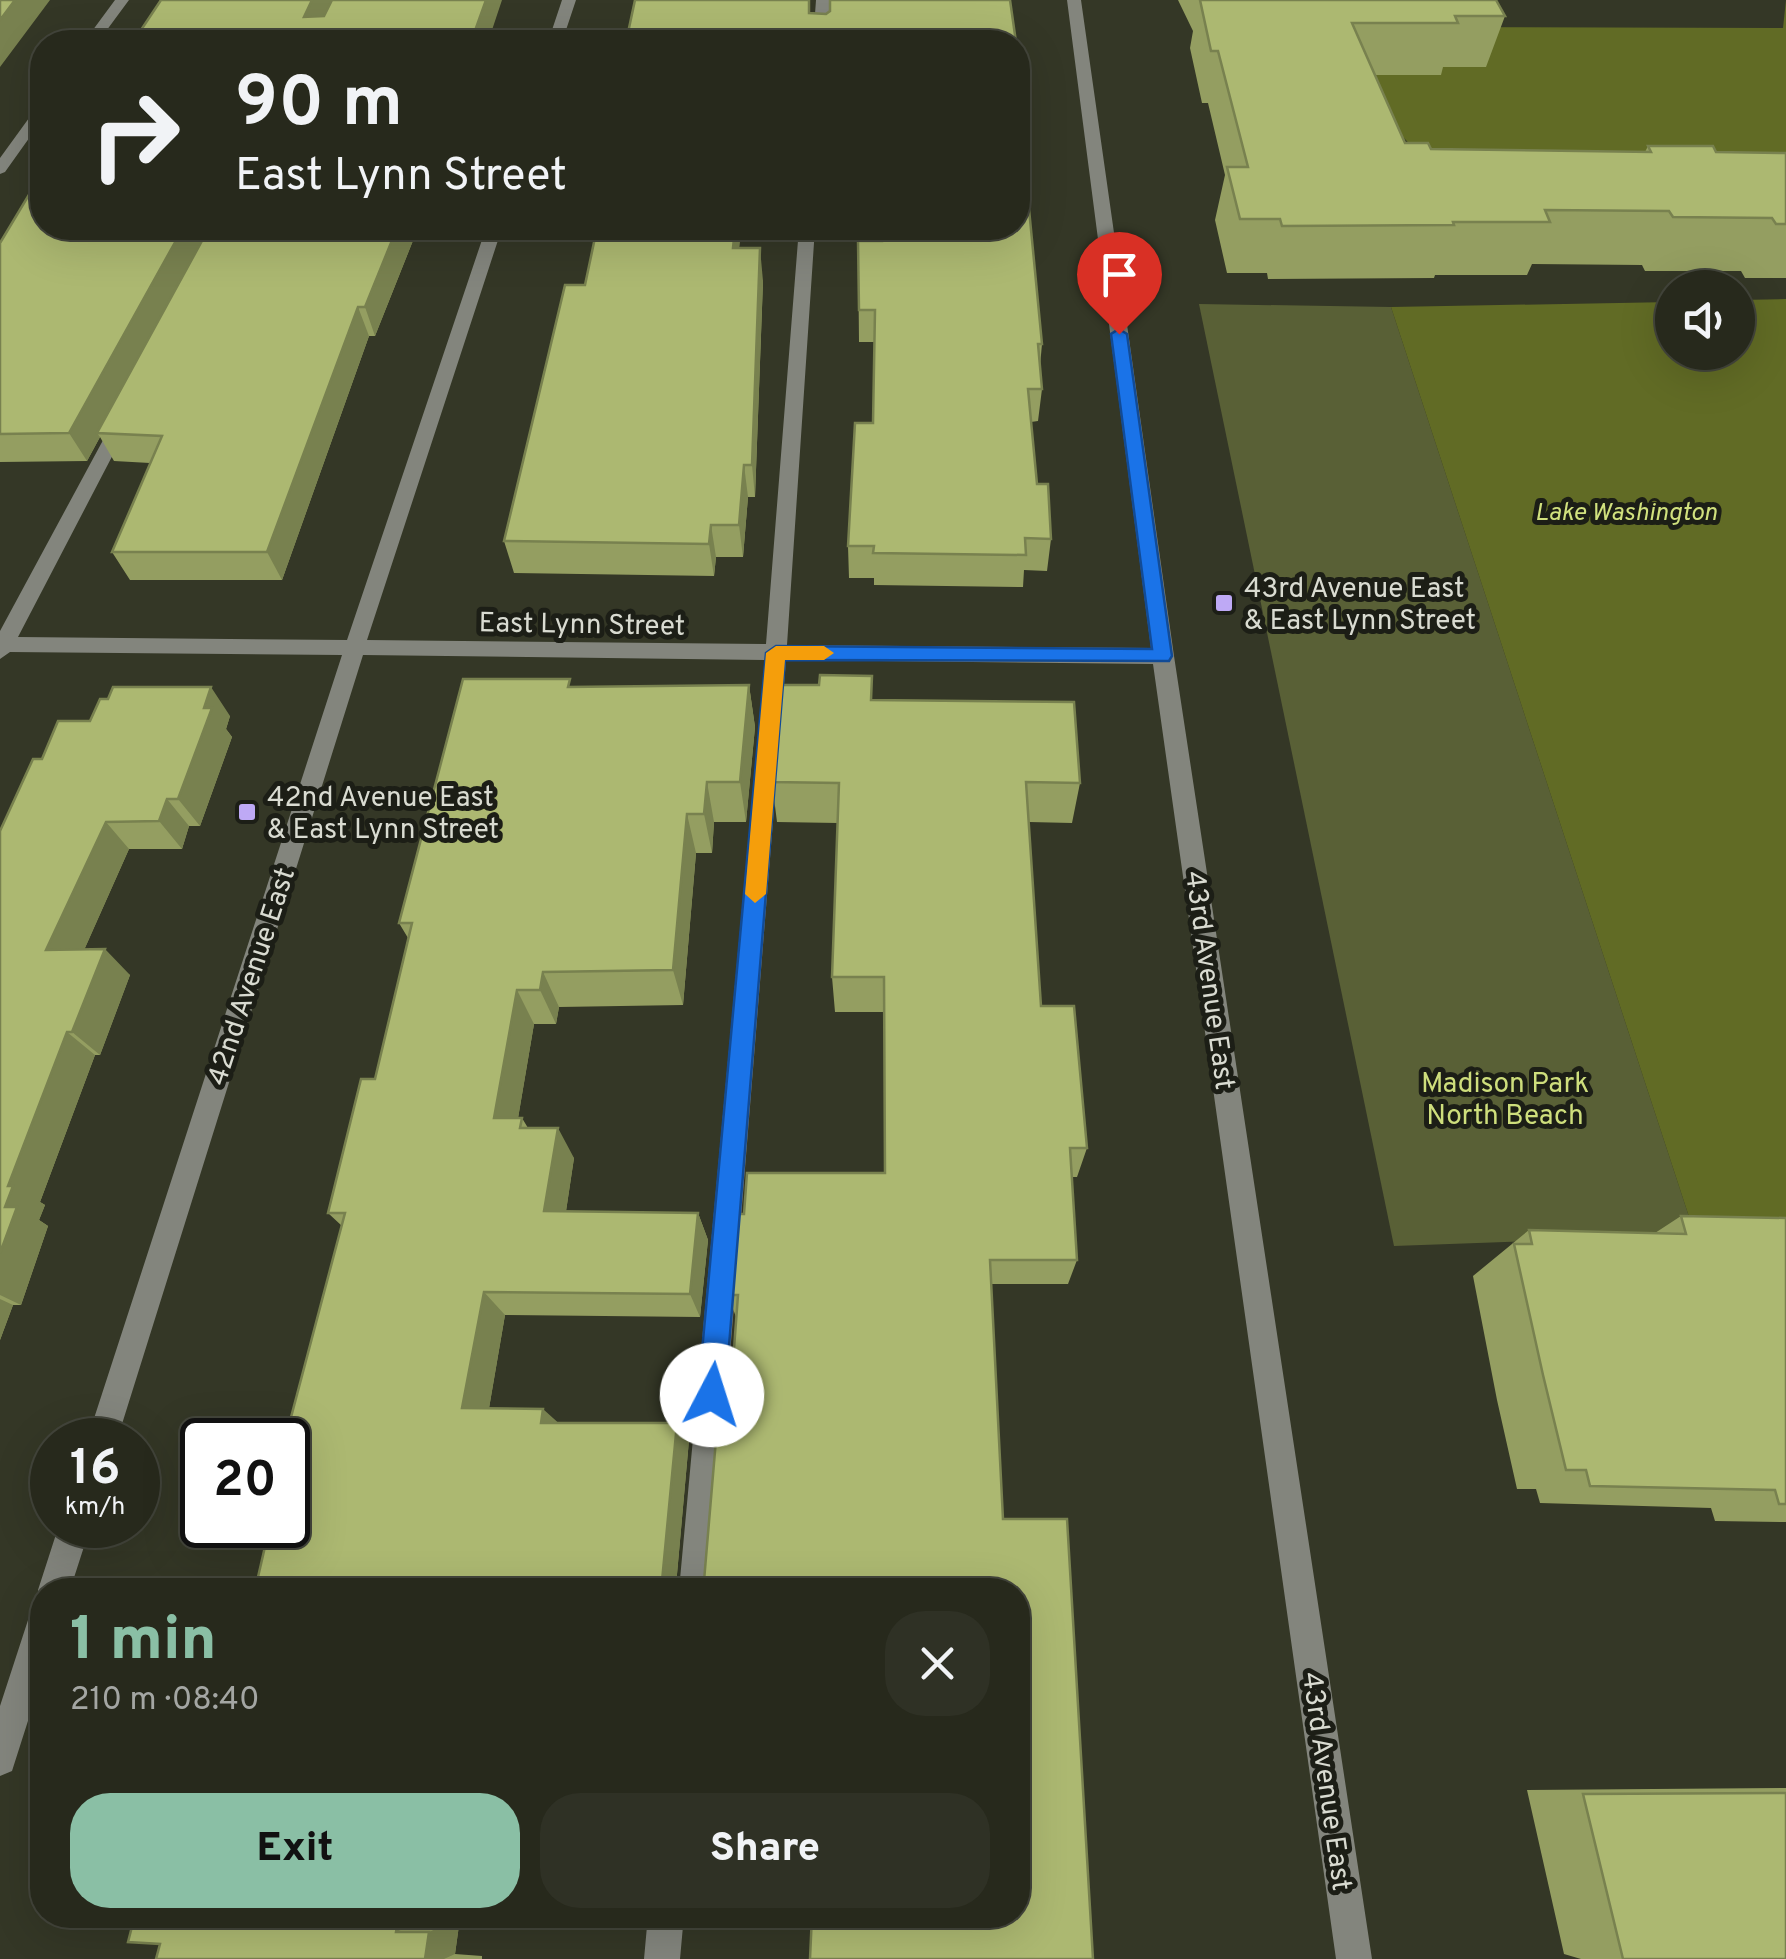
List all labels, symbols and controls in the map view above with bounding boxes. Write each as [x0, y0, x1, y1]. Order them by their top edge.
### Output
text: 90 m [235, 62, 403, 151]
icon: right [70, 70, 200, 200]
text: East Lynn Street [235, 149, 567, 206]
pin [1077, 232, 1162, 335]
icon: arrive [1092, 247, 1147, 302]
map controls [1655, 270, 1755, 370]
button: sound [1655, 270, 1755, 370]
water label: Lake Washington [1535, 498, 1718, 530]
place label: 43rd Avenue East & East Lynn Street [1244, 572, 1476, 640]
marker: 43rd Avenue East & East Lynn Street [1213, 592, 1235, 614]
street label: East Lynn Street [478, 606, 686, 646]
place label: 42nd Avenue East & East Lynn Street [267, 781, 499, 849]
marker: 42nd Avenue East & East Lynn Street [236, 801, 258, 823]
street label: 42nd Avenue East [201, 863, 305, 1090]
street label: 43rd Avenue East [1175, 869, 1241, 1092]
park label: Madison Park North Beach [1421, 1067, 1589, 1135]
position arrow [660, 1343, 764, 1447]
speed limit sign: 20 [180, 1418, 310, 1548]
text: 16 [70, 1439, 120, 1502]
text: km/h [65, 1492, 125, 1524]
text: 1 min [70, 1605, 217, 1681]
button: close [885, 1611, 990, 1716]
street label: 43rd Avenue East [1292, 1670, 1358, 1893]
text: 210 m · 08:40 [70, 1681, 259, 1721]
button: Exit [70, 1793, 520, 1908]
button: Share [540, 1793, 990, 1908]

